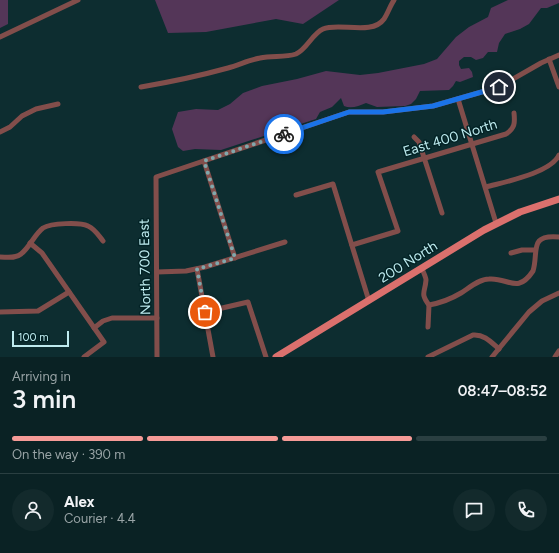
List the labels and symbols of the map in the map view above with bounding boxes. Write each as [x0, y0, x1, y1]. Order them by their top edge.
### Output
pin [482, 70, 516, 104]
courier [264, 114, 304, 154]
street label: East 400 North [401, 116, 499, 160]
street label: North 700 East [136, 219, 154, 315]
street label: 200 North [375, 237, 441, 287]
pin [188, 295, 222, 329]
scale bar [12, 329, 69, 348]

